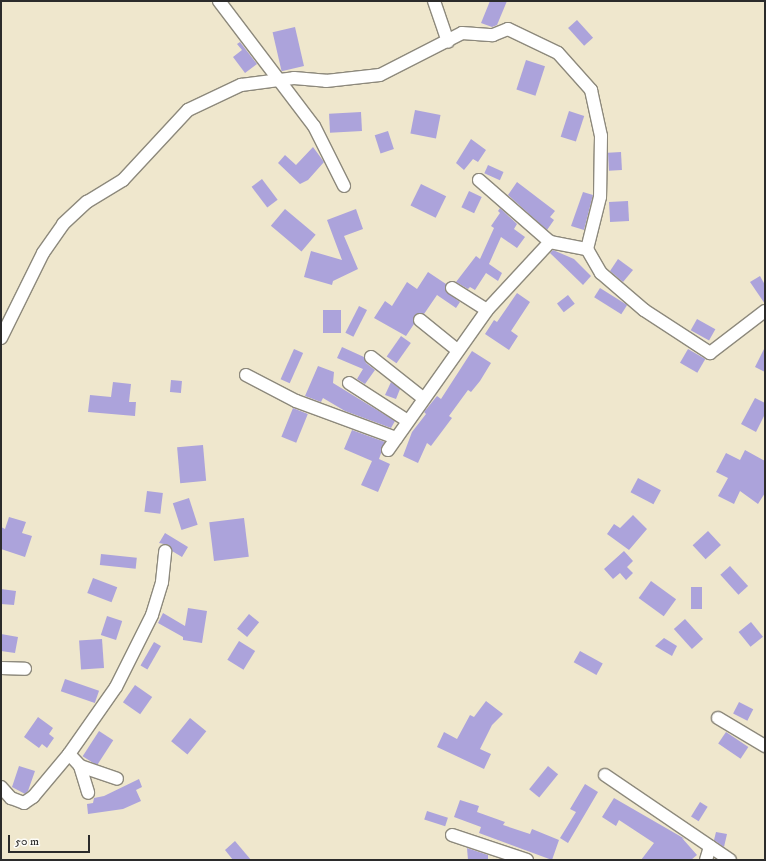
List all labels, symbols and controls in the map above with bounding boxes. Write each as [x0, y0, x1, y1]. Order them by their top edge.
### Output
scale bar [10, 827, 92, 853]
text: 50 m [15, 834, 39, 849]

